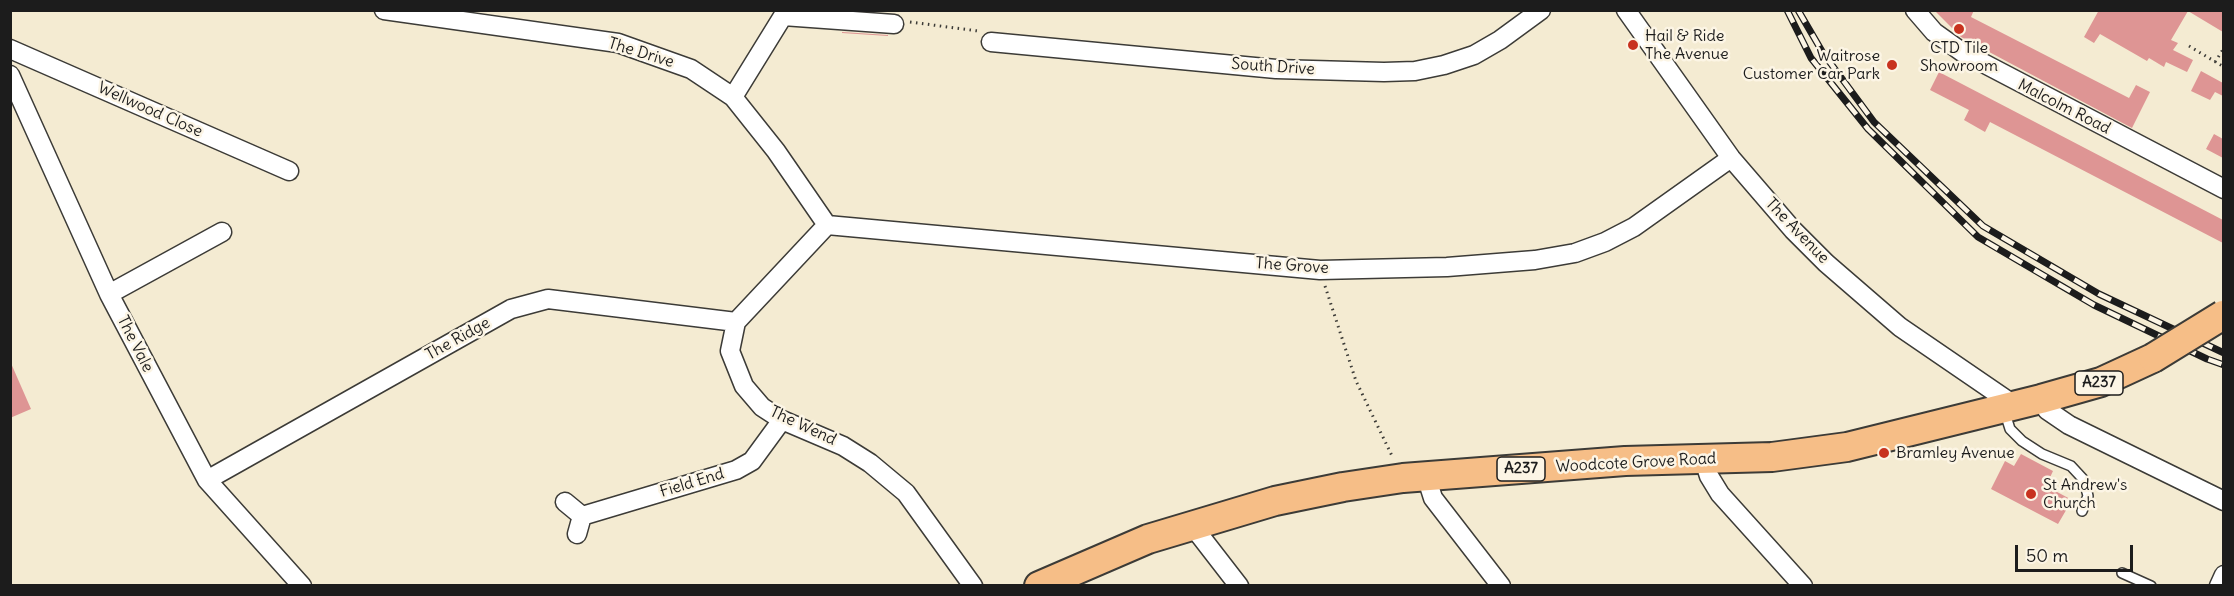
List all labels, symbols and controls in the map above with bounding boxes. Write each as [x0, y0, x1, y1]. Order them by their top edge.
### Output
marker: CTD Tile Showroom [1952, 22, 1966, 36]
place label: Hail & Ride The Avenue [1645, 26, 1729, 64]
street label: The Drive [606, 34, 676, 72]
marker: Hail & Ride The Avenue [1626, 38, 1640, 52]
place label: CTD Tile Showroom [1920, 38, 1998, 76]
place label: Waitrose Customer Car Park [1743, 46, 1880, 84]
street label: South Drive [1231, 55, 1315, 79]
marker: Waitrose Customer Car Park [1885, 58, 1899, 72]
street label: Malcolm Road [2014, 75, 2114, 139]
street label: Wellwood Close [95, 78, 205, 142]
street label: The Avenue [1761, 194, 1833, 268]
street label: The Grove [1255, 254, 1329, 278]
street label: The Vale [113, 313, 157, 375]
street label: The Ridge [422, 313, 494, 365]
road number: A237 [2075, 371, 2123, 395]
street label: The Wend [767, 402, 839, 450]
place label: Bramley Avenue [1896, 443, 2015, 463]
marker: Bramley Avenue [1877, 446, 1891, 460]
street label: Woodcote Grove Road [1555, 449, 1717, 477]
road number: A237 [1497, 457, 1545, 481]
street label: Field End [658, 464, 726, 502]
place label: St Andrew's Church [2043, 475, 2127, 513]
marker: St Andrew's Church [2024, 487, 2038, 501]
scale bar [2018, 533, 2136, 571]
text: 50 m [2026, 544, 2068, 567]

